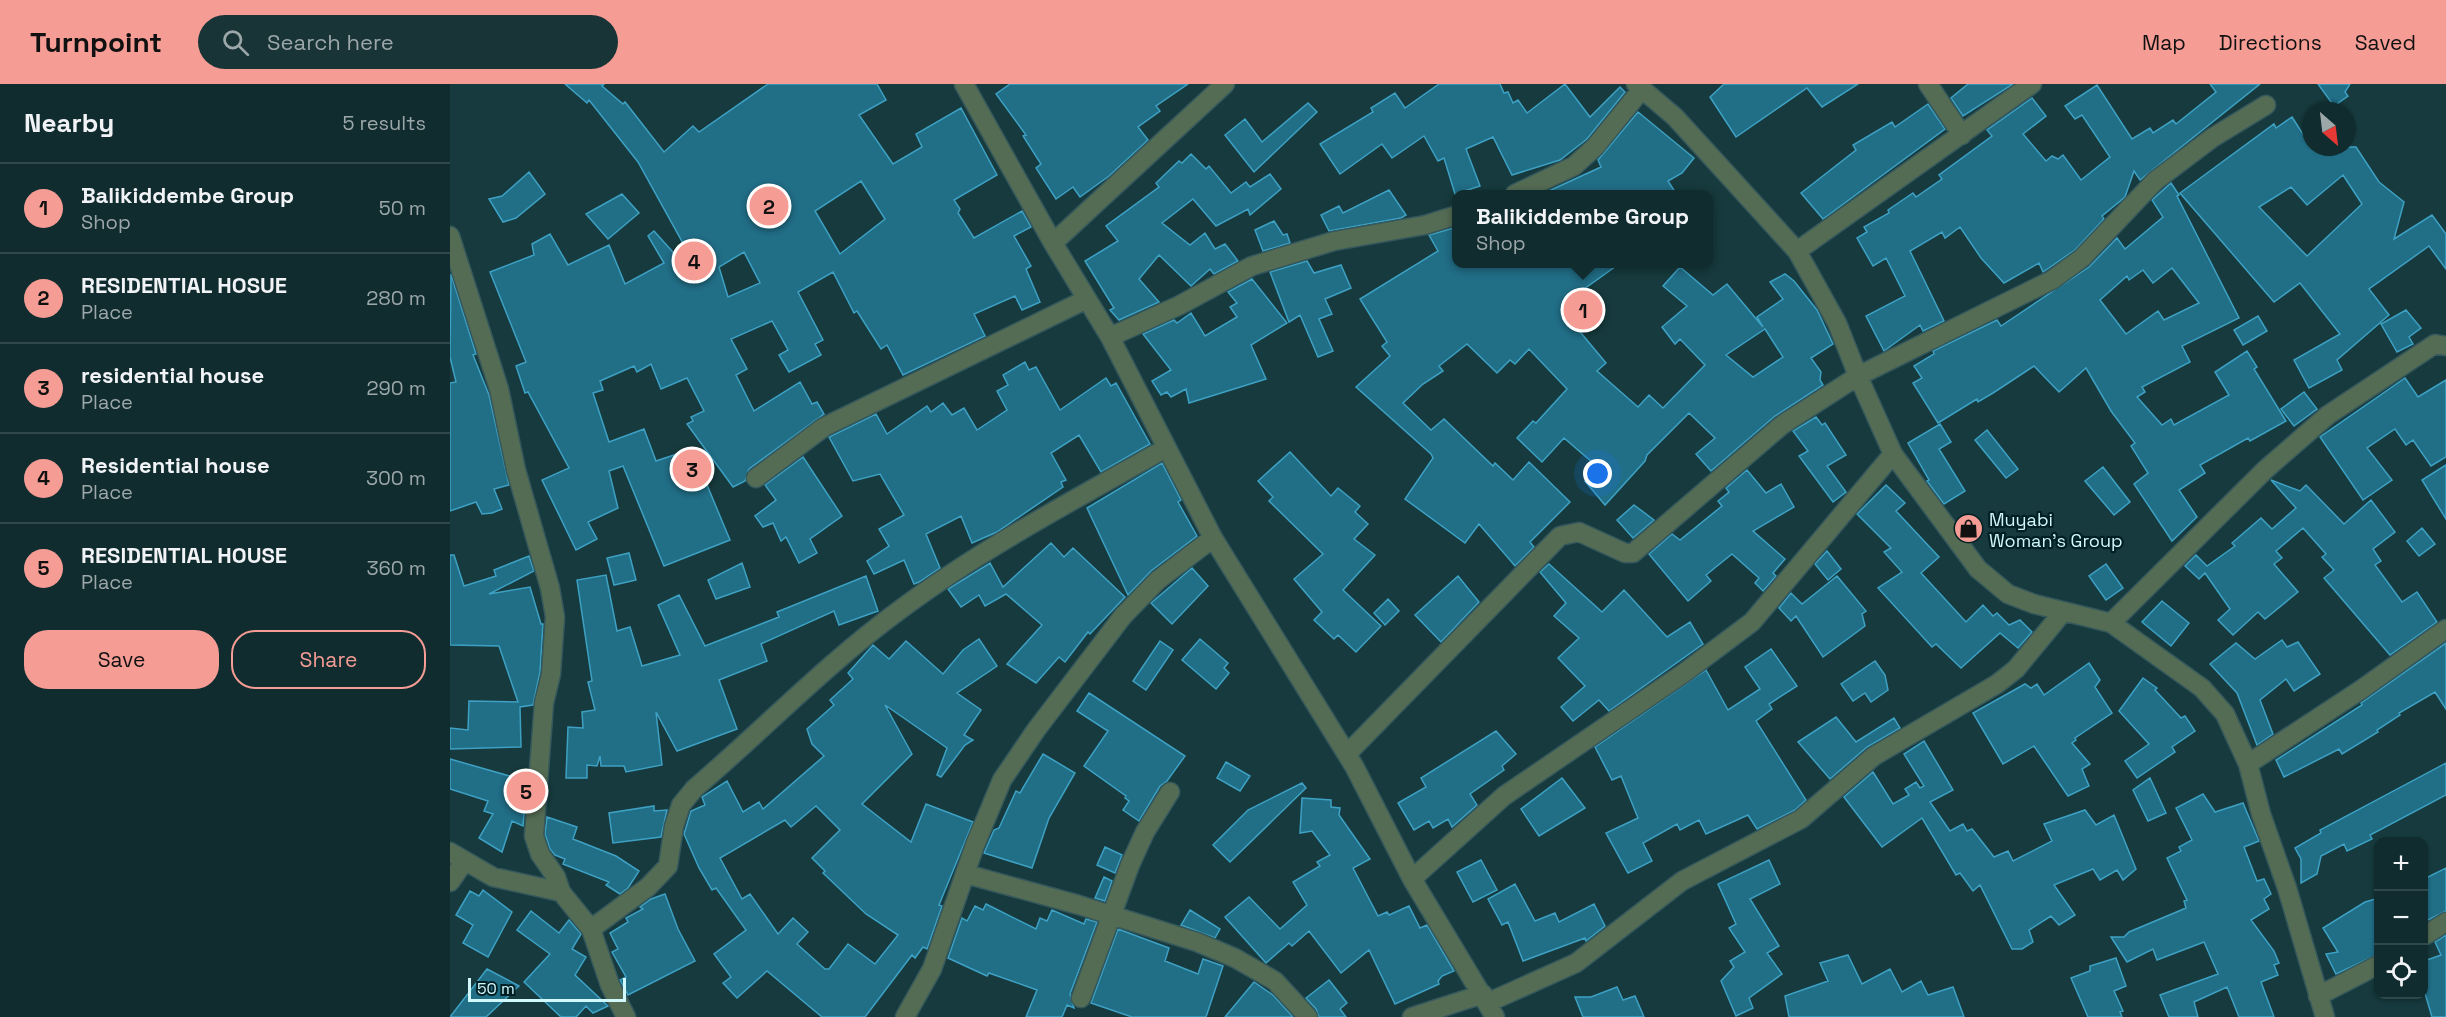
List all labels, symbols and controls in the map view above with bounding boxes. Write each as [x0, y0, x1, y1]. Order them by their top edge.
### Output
search box [198, 15, 618, 69]
text: Turnpoint [30, 24, 162, 60]
icon: search [219, 26, 252, 59]
text: Search here [267, 28, 394, 56]
text: Map [2142, 29, 2186, 56]
text: Directions [2219, 29, 2322, 56]
text: Saved [2355, 29, 2416, 56]
north arrow [2302, 102, 2356, 156]
text: Nearby [24, 106, 114, 140]
text: 5 results [342, 110, 426, 136]
text: Balikiddembe Group [81, 181, 294, 209]
pin: 2 [750, 184, 788, 228]
popup [1452, 190, 1713, 268]
text: 1 [39, 195, 48, 221]
text: 50 m [379, 195, 426, 221]
text: Balikiddembe Group [1476, 202, 1689, 230]
text: Shop [81, 209, 131, 235]
text: Shop [1476, 230, 1526, 256]
pin: 4 [674, 238, 714, 284]
text: RESIDENTIAL HOSUE [81, 271, 287, 299]
text: 2 [38, 285, 49, 311]
text: 280 m [366, 285, 426, 311]
pin: 1 [1564, 288, 1602, 332]
text: Place [81, 299, 133, 325]
text: residential house [81, 361, 264, 389]
text: 3 [37, 375, 50, 401]
text: 290 m [367, 375, 426, 401]
text: Place [81, 389, 133, 415]
pin: 3 [672, 446, 712, 492]
text: Residential house [81, 451, 270, 479]
your location [1583, 459, 1612, 488]
text: 4 [37, 465, 50, 491]
text: 300 m [366, 465, 426, 491]
text: Place [81, 479, 133, 505]
place label: Muyabi Woman's Group [1989, 508, 2123, 552]
shop icon: Muyabi Woman's Group [1952, 513, 1984, 545]
text: RESIDENTIAL HOUSE [81, 541, 287, 569]
text: 5 [38, 555, 50, 581]
text: 360 m [367, 555, 426, 581]
text: Place [81, 569, 133, 595]
button: Save [24, 630, 219, 689]
button: Share [231, 630, 426, 689]
pin: 5 [506, 768, 546, 814]
map controls [2374, 837, 2428, 999]
button: + [2374, 837, 2428, 891]
button: − [2374, 891, 2428, 945]
button: locate [2374, 945, 2428, 999]
scale bar [468, 975, 626, 1002]
text: 50 m [477, 978, 515, 999]

